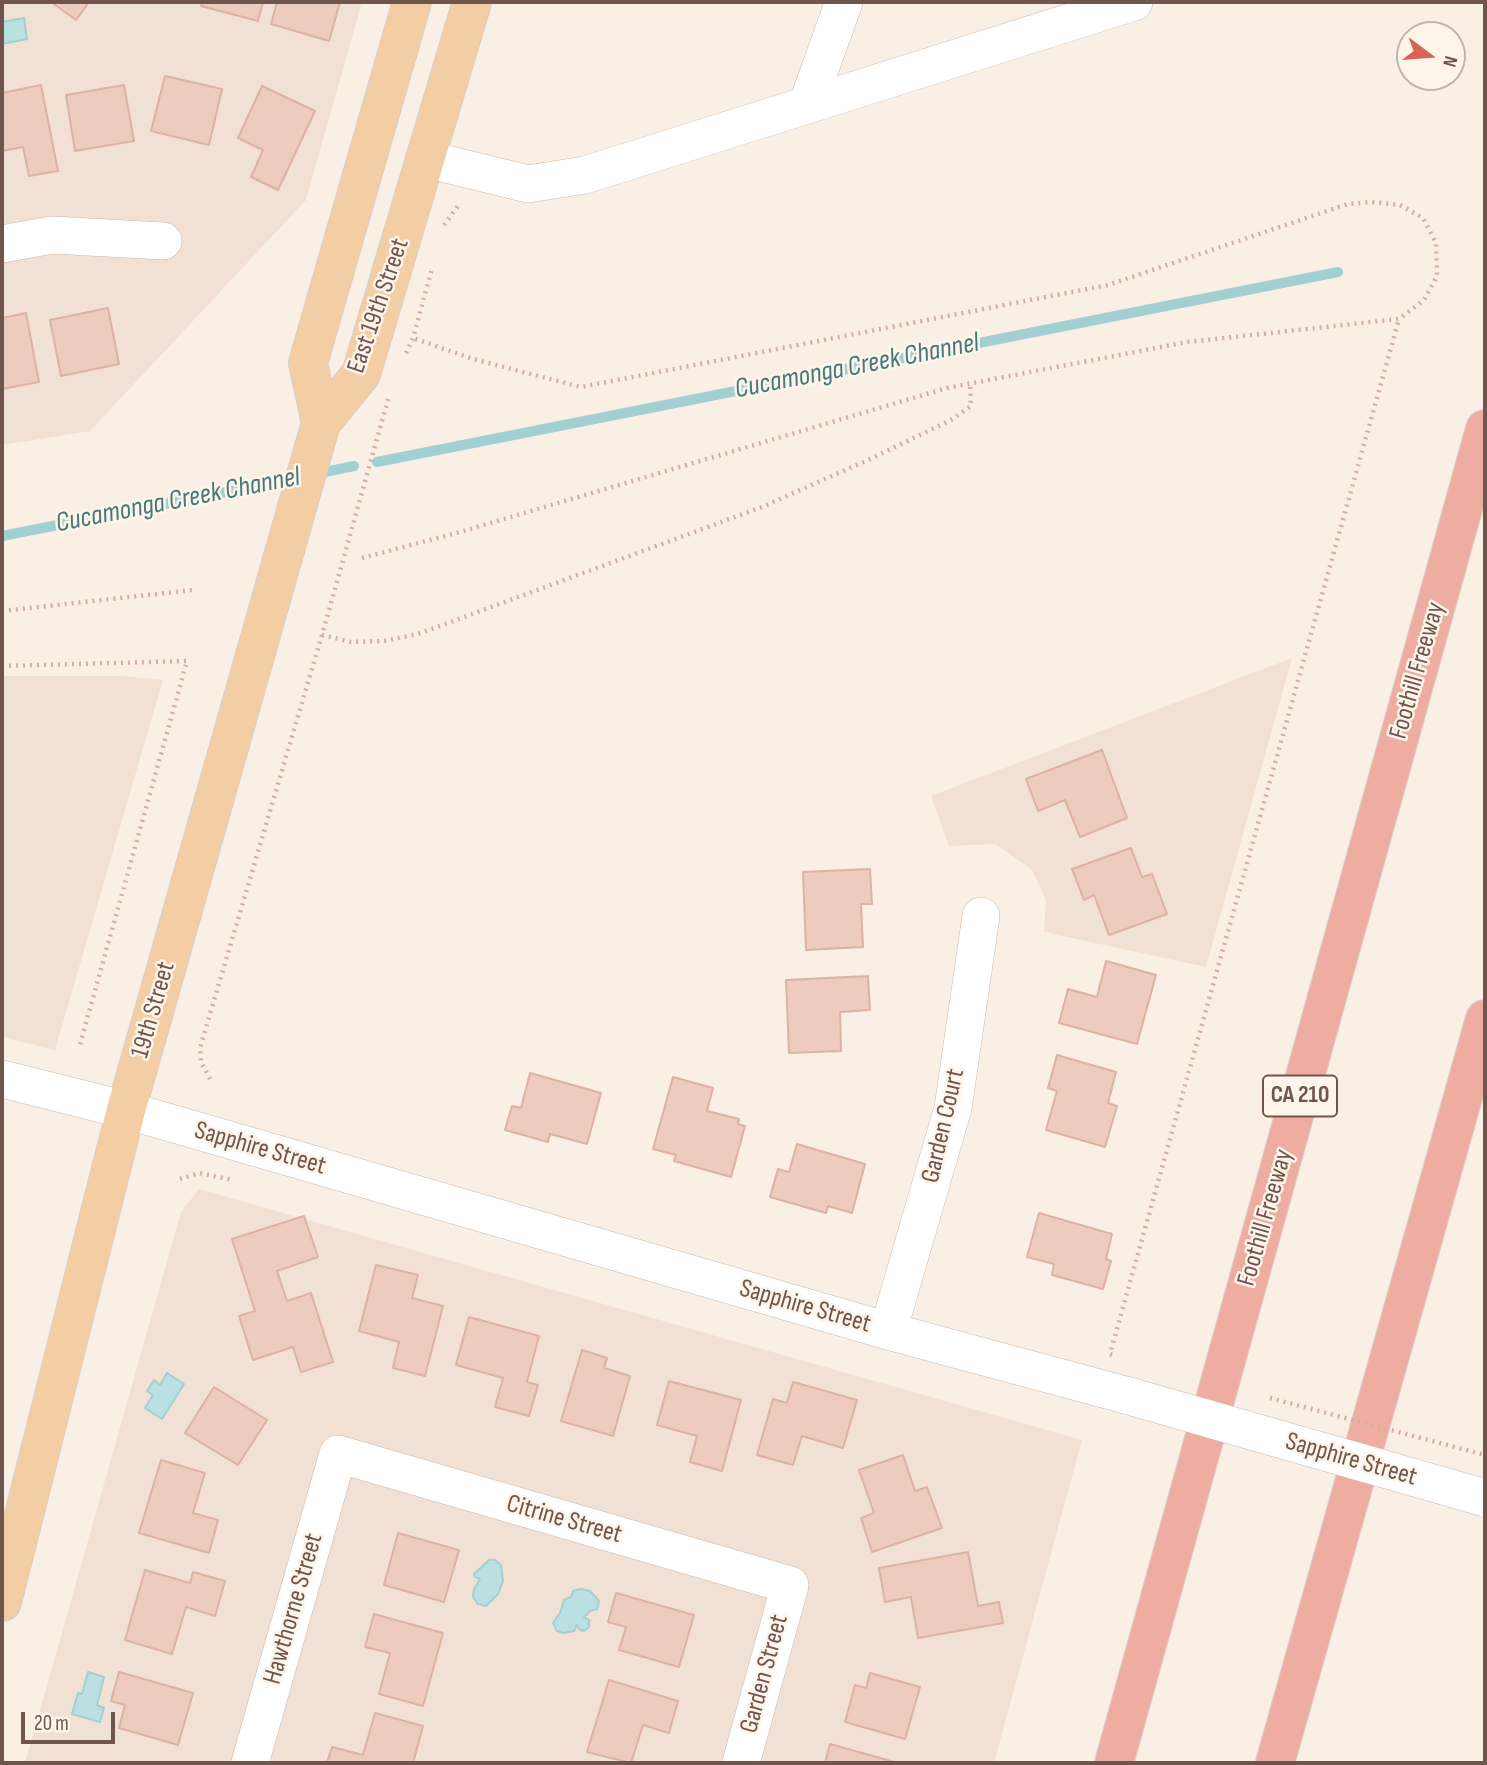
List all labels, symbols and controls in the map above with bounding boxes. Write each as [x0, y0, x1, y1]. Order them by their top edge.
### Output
north arrow [1396, 21, 1466, 91]
text: N [1437, 53, 1462, 69]
street label: East 19th Street [341, 234, 417, 378]
water label: Cucamonga Creek Channel [732, 327, 982, 407]
water label: Cucamonga Creek Channel [53, 461, 303, 541]
street label: Foothill Freeway [1384, 599, 1452, 743]
street label: 19th Street [125, 958, 183, 1062]
street label: Garden Court [916, 1066, 972, 1186]
road number: CA 210 [1263, 1076, 1337, 1116]
street label: Sapphire Street [191, 1115, 329, 1183]
street label: Foothill Freeway [1232, 1146, 1300, 1290]
street label: Sapphire Street [736, 1273, 874, 1341]
street label: Sapphire Street [1282, 1426, 1420, 1494]
street label: Citrine Street [503, 1489, 625, 1551]
street label: Hawthorne Street [258, 1530, 330, 1688]
street label: Garden Street [734, 1611, 796, 1737]
scale bar [24, 1698, 119, 1742]
text: 20 m [34, 1711, 69, 1736]

